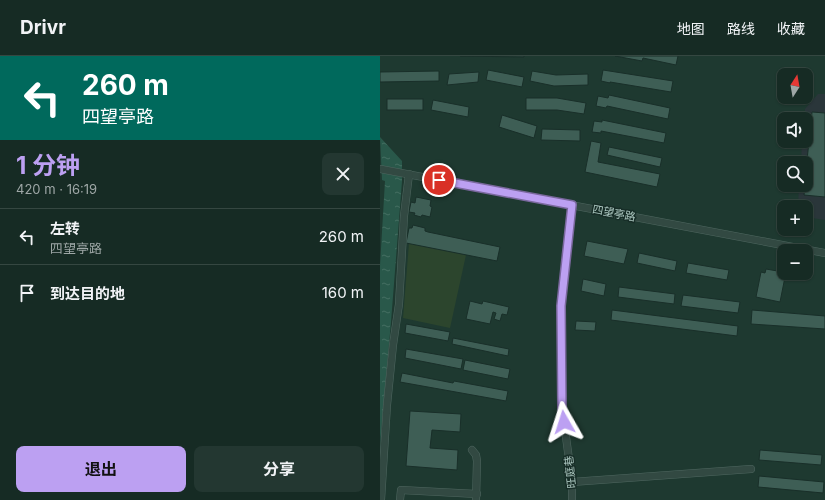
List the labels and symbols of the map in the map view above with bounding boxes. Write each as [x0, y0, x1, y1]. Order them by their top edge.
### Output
north arrow [777, 68, 813, 104]
pin [422, 163, 456, 197]
street label: 四望亭路 [591, 202, 637, 224]
position arrow [543, 401, 585, 443]
street label: 旺庭巷 [561, 455, 579, 489]

